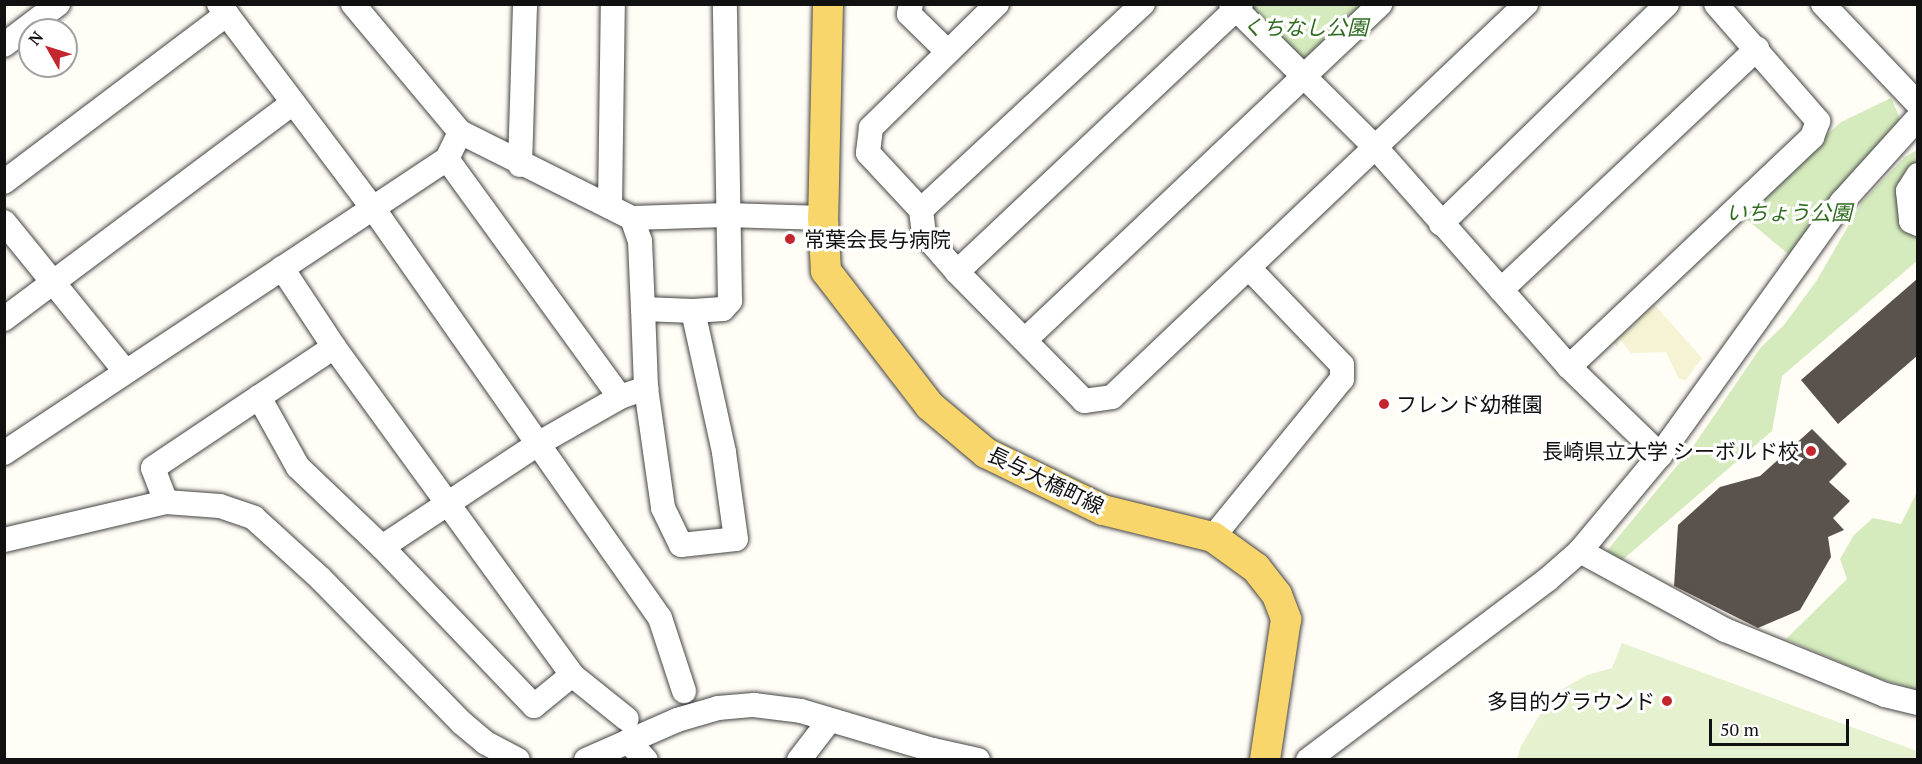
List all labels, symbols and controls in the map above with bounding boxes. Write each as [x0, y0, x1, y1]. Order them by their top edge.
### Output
park label: くちなし公園 [1242, 14, 1368, 40]
north arrow [18, 18, 78, 78]
text: N [23, 26, 48, 50]
park label: いちょう公園 [1726, 199, 1852, 225]
place label: 常葉会長与病院 [804, 226, 951, 252]
marker: 常葉会長与病院 [781, 230, 799, 248]
place label: フレンド幼稚園 [1396, 391, 1543, 417]
marker: フレンド幼稚園 [1377, 397, 1391, 411]
place label: 長崎県立大学 シーボルド校 [1542, 438, 1799, 464]
street label: 長与大橋町線 [984, 441, 1108, 519]
marker: 長崎県立大学 シーボルド校 [1804, 444, 1818, 458]
place label: 多目的グラウンド [1487, 688, 1655, 714]
marker: 多目的グラウンド [1660, 694, 1674, 708]
scale bar [1712, 707, 1852, 745]
text: 50 m [1720, 717, 1759, 741]

